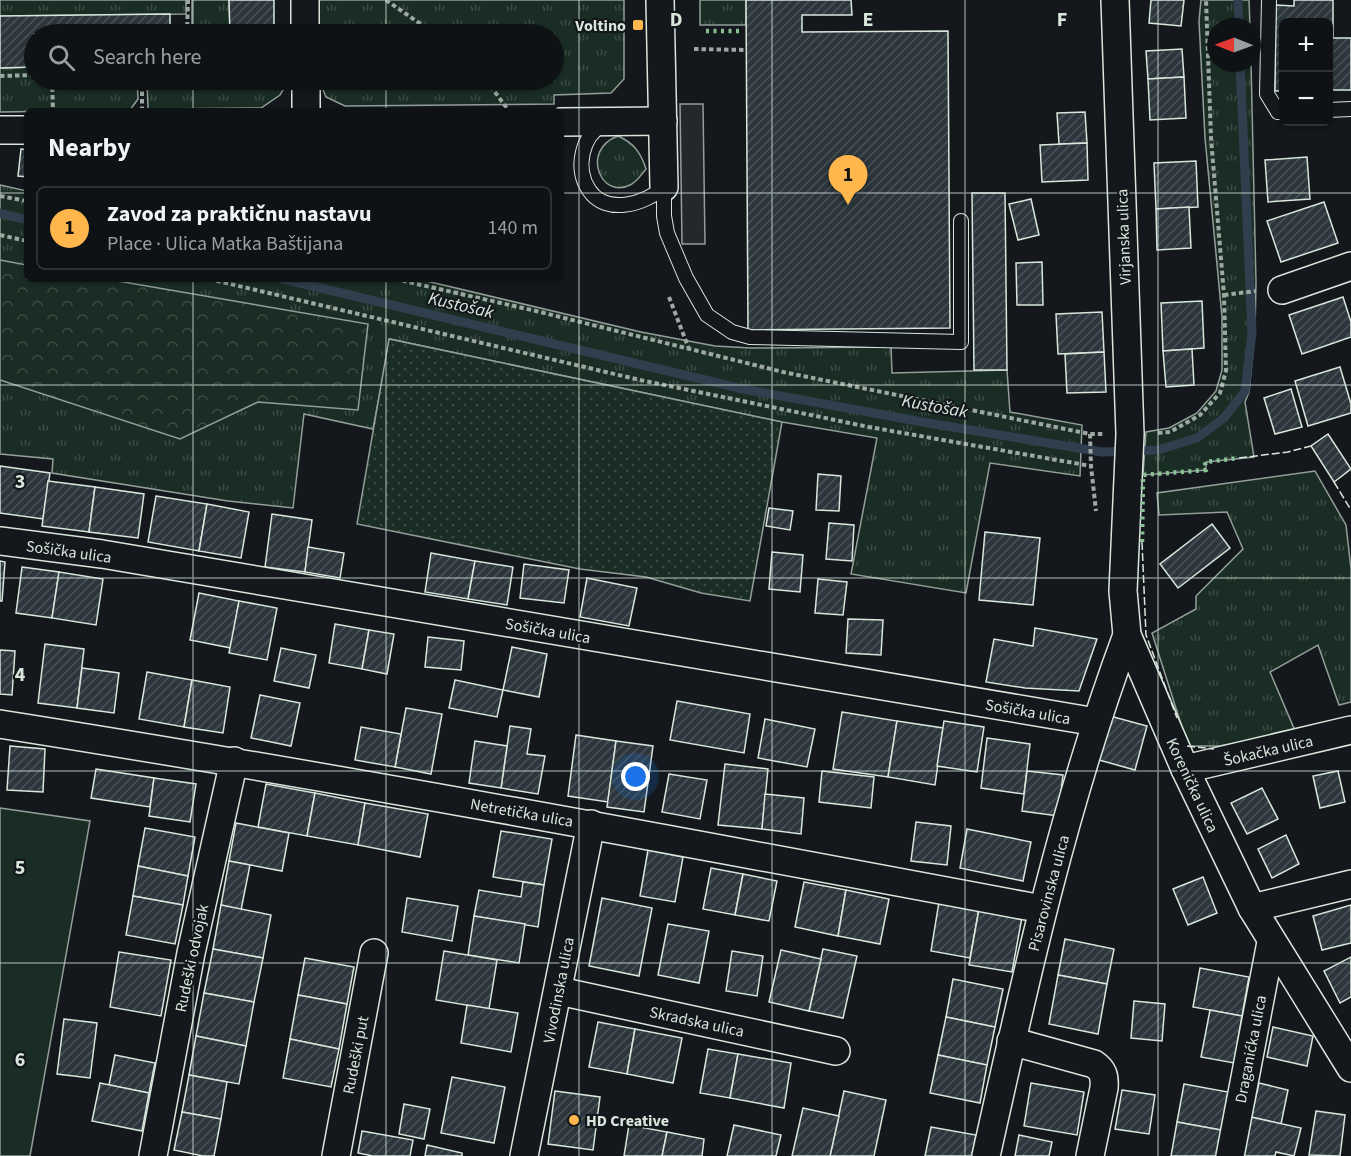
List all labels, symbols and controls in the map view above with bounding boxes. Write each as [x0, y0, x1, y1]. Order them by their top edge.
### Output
text: D [670, 6, 682, 34]
text: E [863, 6, 873, 34]
text: F [1057, 6, 1067, 34]
place label: Voltino [574, 15, 626, 37]
marker: Voltino [631, 18, 645, 32]
north arrow [1207, 18, 1261, 72]
map controls [1279, 18, 1333, 126]
button: + [1279, 18, 1333, 72]
search box [24, 24, 564, 90]
icon: search [45, 41, 78, 74]
text: Search here [93, 41, 201, 73]
button: − [1279, 72, 1333, 126]
text: Nearby [48, 129, 131, 166]
pin: 1 [828, 156, 868, 205]
street label: Virjanska ulica [1111, 189, 1137, 285]
text: Zavod za praktičnu nastavu [107, 198, 372, 230]
text: 1 [64, 214, 75, 242]
text: 140 m [488, 214, 538, 242]
text: Place · Ulica Matka Baštijana [107, 230, 343, 258]
water label: Kustošak [426, 286, 497, 325]
water label: Kustošak [900, 388, 970, 425]
text: 3 [15, 468, 25, 496]
street label: Sošička ulica [25, 535, 113, 569]
street label: Sošička ulica [504, 613, 592, 649]
text: 4 [15, 661, 26, 689]
street label: Sošička ulica [984, 694, 1072, 730]
street label: Šokačka ulica [1221, 730, 1315, 772]
street label: Korenička ulica [1161, 735, 1224, 836]
your location [621, 762, 650, 791]
street label: Netretička ulica [469, 793, 575, 833]
street label: Pisarovinska ulica [1023, 833, 1075, 954]
text: 5 [15, 854, 25, 882]
street label: Rudeški odvojak [170, 902, 214, 1014]
street label: Vivodinska ulica [538, 935, 580, 1045]
street label: Draganićka ulica [1230, 993, 1272, 1105]
street label: Skradska ulica [647, 1001, 746, 1043]
street label: Rudeški put [338, 1014, 374, 1096]
text: 6 [15, 1046, 25, 1074]
place label: HD Creative [586, 1110, 669, 1132]
marker: HD Creative [567, 1113, 581, 1127]

